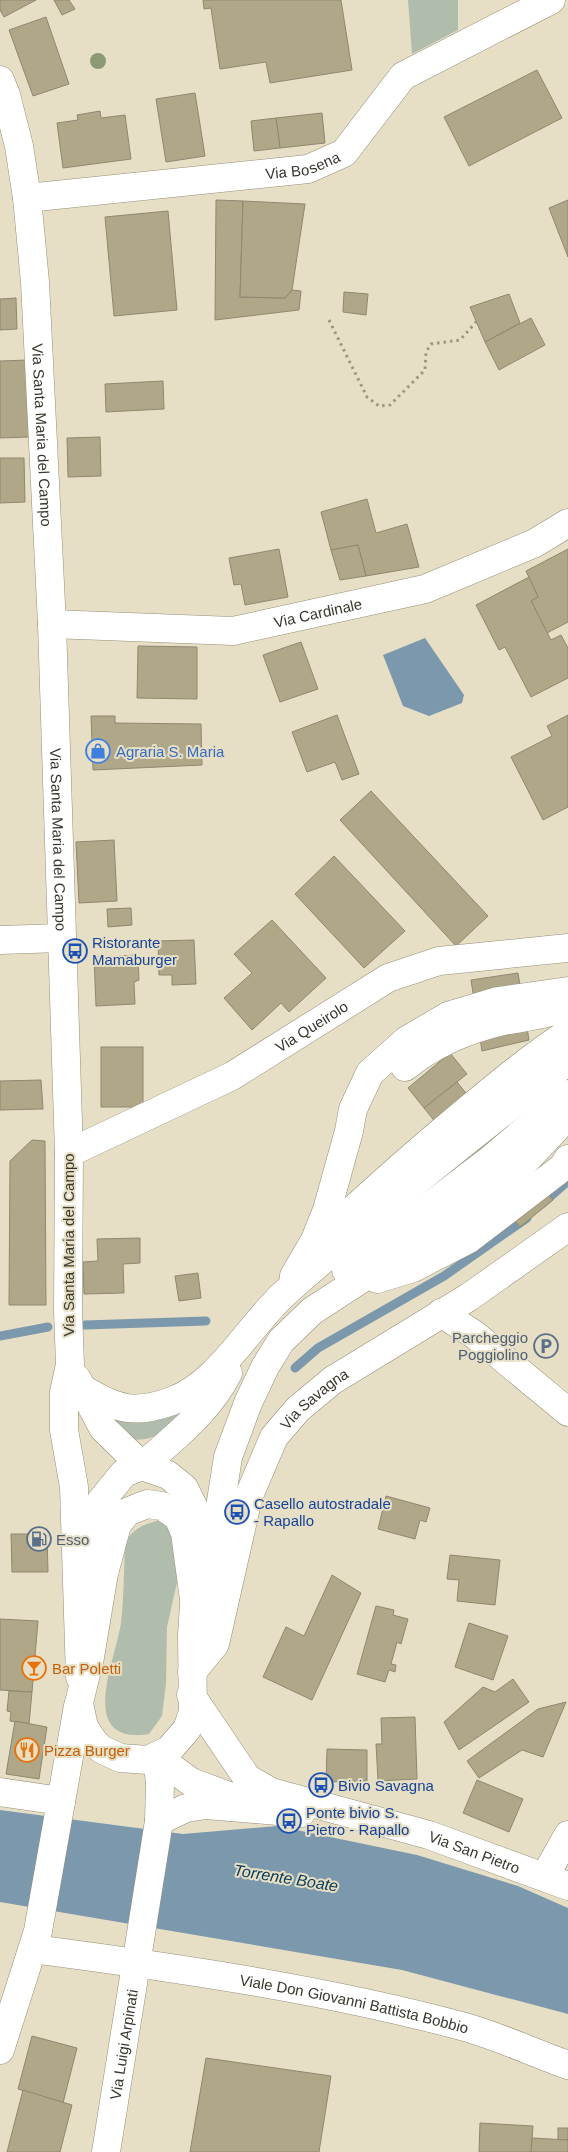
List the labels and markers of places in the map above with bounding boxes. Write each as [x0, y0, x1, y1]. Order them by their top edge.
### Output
shop icon: Agraria S. Maria [85, 738, 111, 764]
place label: Agraria S. Maria [116, 743, 225, 760]
place label: Ristorante Mamaburger [92, 934, 177, 968]
bus stop icon: Ristorante Mamaburger [62, 938, 88, 964]
place label: Parcheggio Poggiolino [452, 1329, 528, 1363]
parking icon: Parcheggio Poggiolino [533, 1333, 559, 1359]
place label: Casello autostradale - Rapallo [254, 1495, 391, 1529]
bus stop icon: Casello autostradale - Rapallo [224, 1499, 250, 1525]
fuel station icon: Esso [26, 1526, 52, 1552]
place label: Esso [56, 1531, 89, 1548]
bar icon: Bar Poletti [21, 1655, 47, 1681]
place label: Bar Poletti [52, 1660, 121, 1677]
restaurant icon: Pizza Burger [14, 1737, 40, 1763]
place label: Pizza Burger [44, 1742, 130, 1759]
bus stop icon: Bivio Savagna [308, 1772, 334, 1798]
place label: Bivio Savagna [338, 1777, 435, 1794]
place label: Ponte bivio S. Pietro - Rapallo [306, 1804, 409, 1838]
bus stop icon: Ponte bivio S. Pietro - Rapallo [276, 1808, 302, 1834]

